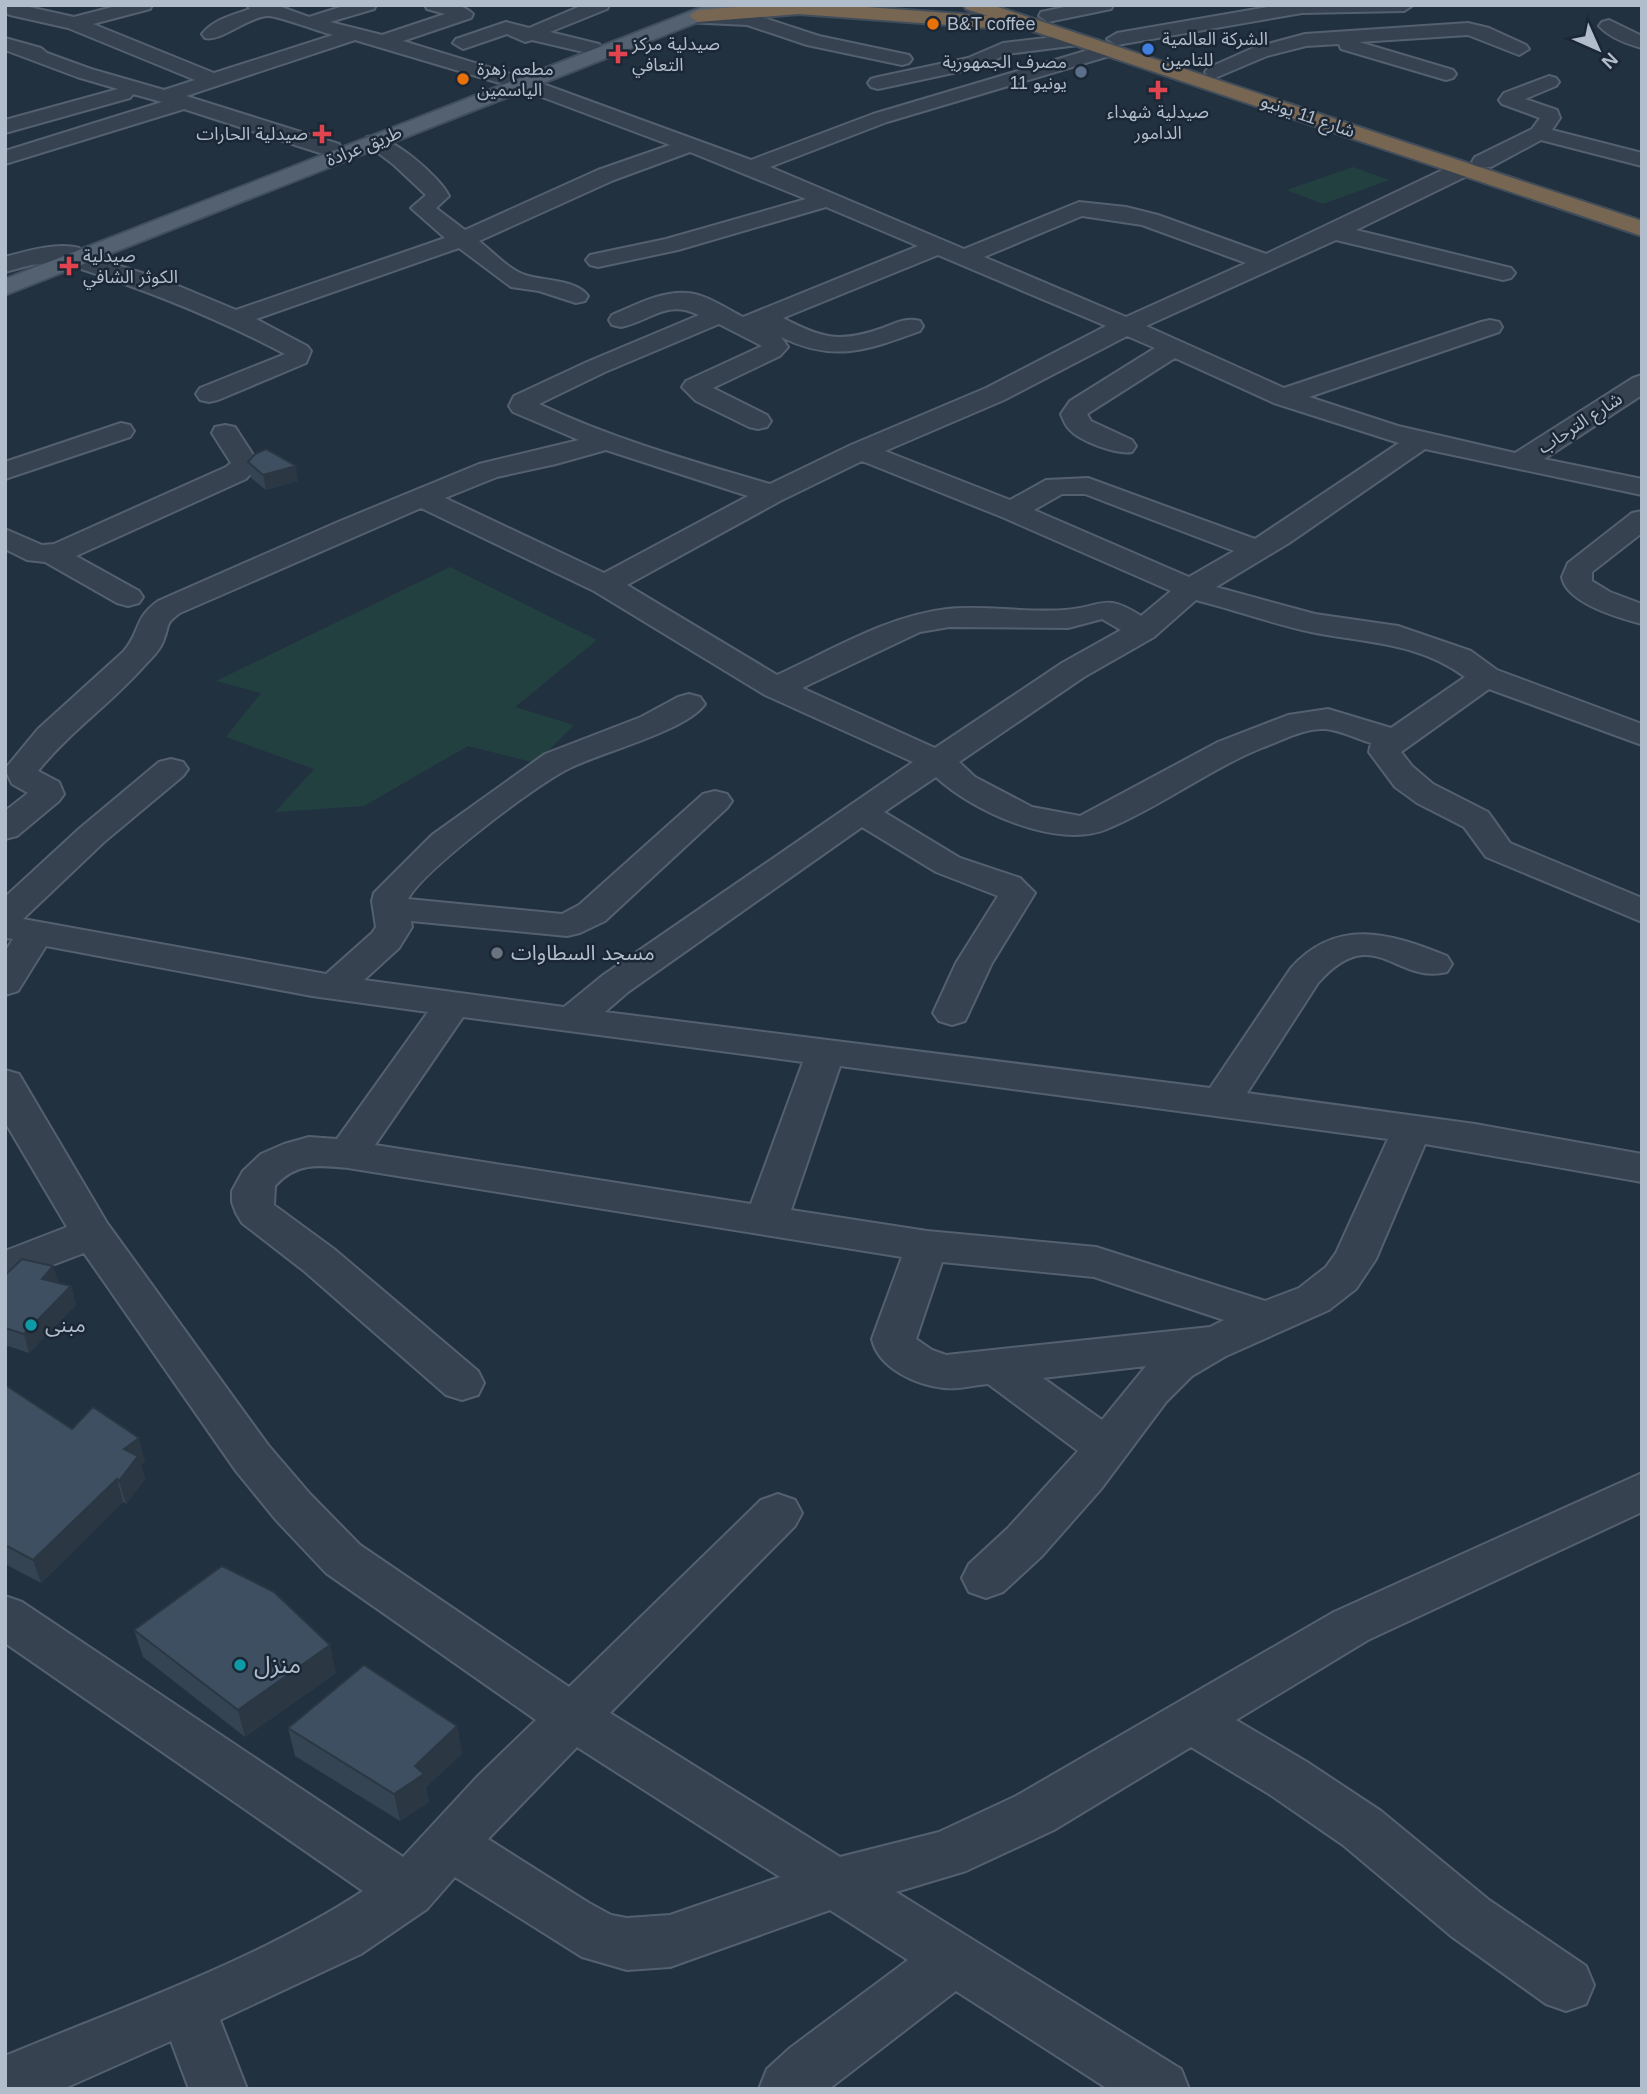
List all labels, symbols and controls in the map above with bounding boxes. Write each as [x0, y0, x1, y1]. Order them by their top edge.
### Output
place label: B&T coffee [947, 14, 1035, 34]
north arrow [1563, 14, 1633, 84]
marker: B&T coffee [925, 16, 941, 32]
place label: الشركة العالمية للتامين [1162, 29, 1268, 71]
place label: صيدلية مركز التعافي [631, 34, 720, 78]
marker: الشركة العالمية للتامين [1140, 41, 1156, 57]
marker: صيدلية مركز التعافي [610, 46, 626, 62]
text: N [1597, 48, 1622, 73]
place label: مصرف الجمهورية 11 يونيو [943, 52, 1067, 94]
place label: مطعم زهرة الياسمين [477, 59, 554, 101]
marker: مصرف الجمهورية 11 يونيو [1073, 64, 1089, 80]
marker: مطعم زهرة الياسمين [455, 71, 471, 87]
marker: صيدلية شهداء الدامور [1150, 82, 1166, 98]
street label: شارع 11 يونيو [1257, 91, 1357, 145]
place label: صيدلية شهداء الدامور [1107, 102, 1209, 144]
street label: طريق عرادة [323, 122, 405, 171]
place label: صيدلية الحارات [196, 124, 308, 145]
marker: صيدلية الحارات [314, 126, 330, 142]
place label: صيدلية الكوثر الشافي [83, 246, 178, 290]
marker: صيدلية الكوثر الشافي [61, 258, 77, 274]
street label: شارع الترحاب [1534, 389, 1628, 461]
place label: مسجد السطاوات [511, 941, 655, 965]
marker: مسجد السطاوات [489, 945, 505, 961]
place label: مبنى [45, 1313, 86, 1337]
marker: مبنى [23, 1317, 39, 1333]
place label: منزل [254, 1651, 301, 1679]
marker: منزل [232, 1657, 248, 1673]

